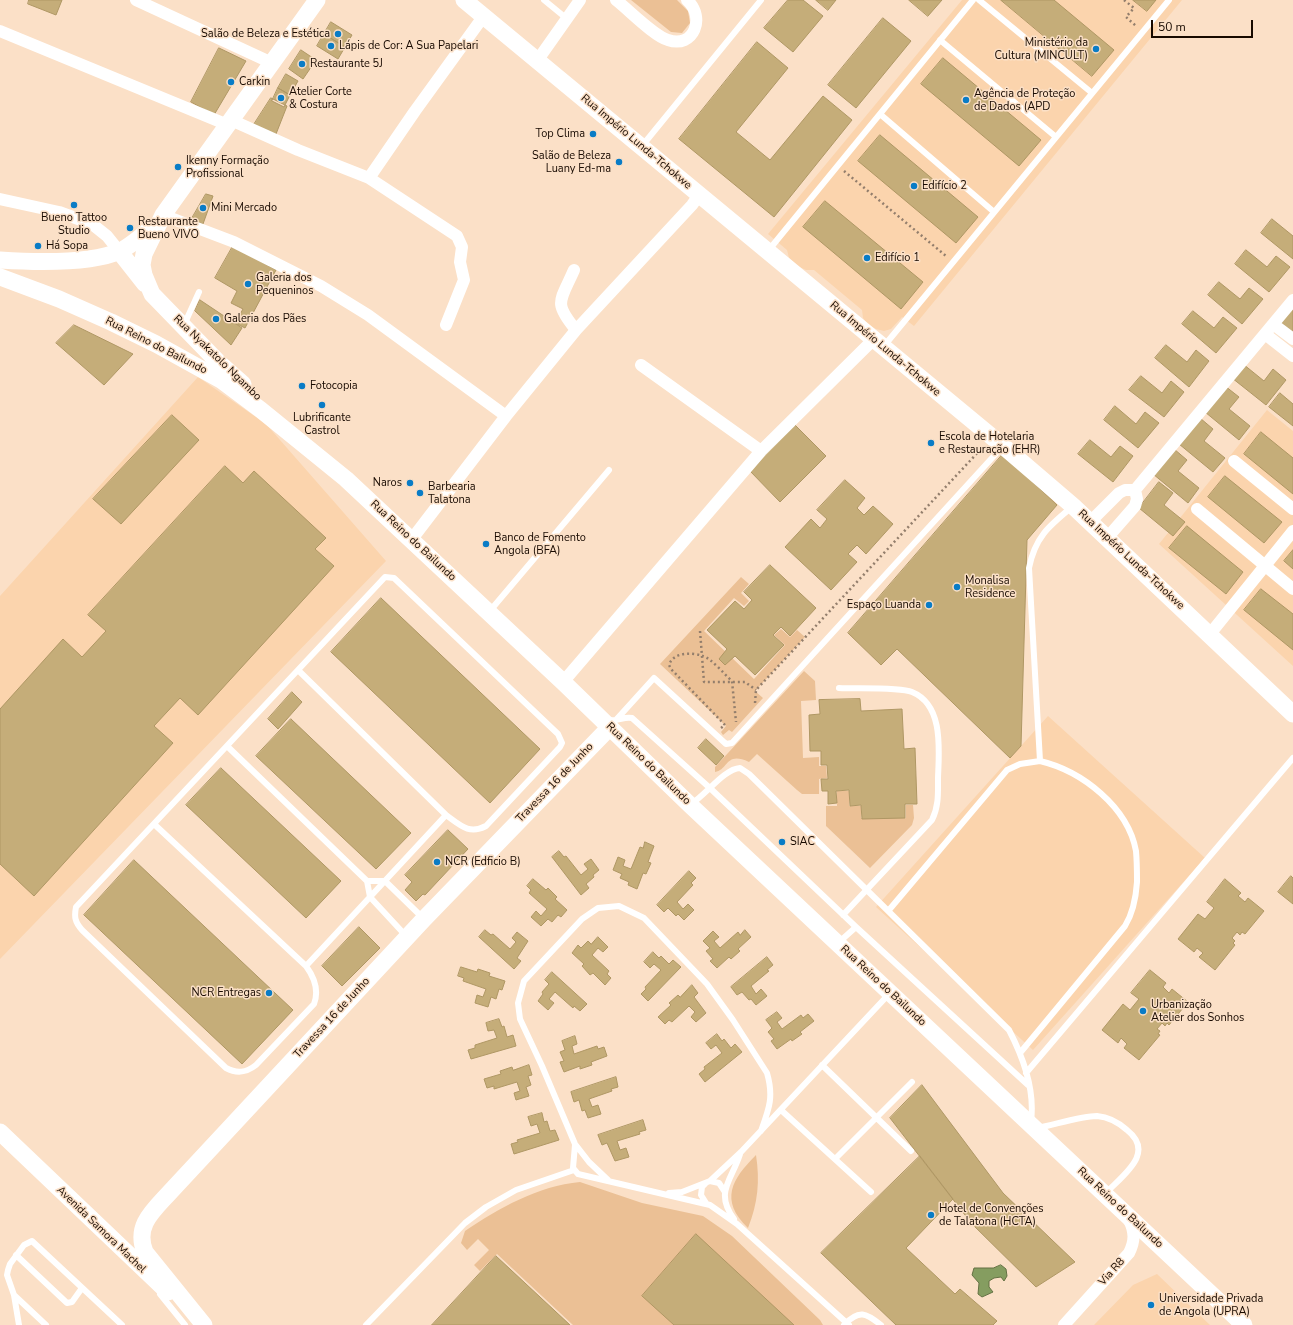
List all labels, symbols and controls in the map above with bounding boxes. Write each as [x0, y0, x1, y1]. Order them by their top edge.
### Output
scale bar [1153, 12, 1255, 38]
text: 50 m [1158, 19, 1186, 35]
place label: Salão de Beleza e Estética [201, 27, 330, 41]
marker: Salão de Beleza e Estética [333, 29, 343, 39]
place label: Ministério da Cultura (MINCULT) [994, 36, 1088, 62]
place label: Lápis de Cor: A Sua Papelari [339, 39, 478, 53]
marker: Lápis de Cor: A Sua Papelari [326, 41, 336, 51]
marker: Ministério da Cultura (MINCULT) [1091, 44, 1101, 54]
place label: Restaurante 5J [310, 57, 383, 71]
marker: Restaurante 5J [297, 59, 307, 69]
place label: Carkin [239, 75, 270, 89]
marker: Carkin [226, 77, 236, 87]
place label: Atelier Corte & Costura [289, 85, 352, 111]
place label: Agência de Proteção de Dados (APD [974, 87, 1075, 113]
street label: Rua Império Lunda-Tchokwe [578, 92, 694, 192]
marker: Atelier Corte & Costura [276, 93, 286, 103]
marker: Agência de Proteção de Dados (APD [961, 95, 971, 105]
place label: Top Clima [535, 127, 585, 141]
marker: Top Clima [588, 129, 598, 139]
place label: Salão de Beleza Luany Ed-ma [532, 149, 611, 175]
place label: Ikenny Formação Profissional [186, 154, 269, 180]
marker: Salão de Beleza Luany Ed-ma [614, 157, 624, 167]
marker: Ikenny Formação Profissional [173, 162, 183, 172]
place label: Edifício 2 [922, 179, 967, 193]
marker: Edifício 2 [909, 181, 919, 191]
marker: Bueno Tattoo Studio [69, 200, 79, 210]
place label: Mini Mercado [211, 201, 277, 215]
marker: Mini Mercado [198, 203, 208, 213]
place label: Bueno Tattoo Studio [41, 211, 107, 237]
place label: Restaurante Bueno VIVO [138, 215, 199, 241]
marker: Restaurante Bueno VIVO [125, 223, 135, 233]
place label: Há Sopa [46, 239, 88, 253]
marker: Há Sopa [33, 241, 43, 251]
place label: Edifício 1 [875, 251, 920, 265]
marker: Edifício 1 [862, 253, 872, 263]
place label: Galeria dos Pequeninos [256, 271, 313, 297]
marker: Galeria dos Pequeninos [243, 279, 253, 289]
street label: Rua Império Lunda-Tchokwe [827, 299, 943, 399]
street label: Rua Nyakatolo Ngambo [170, 312, 264, 404]
place label: Galeria dos Pães [224, 312, 306, 326]
marker: Galeria dos Pães [211, 314, 221, 324]
street label: Rua Reino do Bailundo [103, 315, 209, 377]
place label: Fotocopia [310, 379, 358, 393]
marker: Fotocopia [297, 381, 307, 391]
marker: Lubrificante Castrol [317, 400, 327, 410]
place label: Lubrificante Castrol [293, 411, 351, 437]
place label: Escola de Hotelaria e Restauração (EHR) [939, 430, 1041, 456]
marker: Escola de Hotelaria e Restauração (EHR) [926, 438, 936, 448]
place label: Naros [373, 476, 402, 490]
marker: Naros [405, 478, 415, 488]
place label: Barbearia Talatona [428, 480, 476, 506]
marker: Barbearia Talatona [415, 488, 425, 498]
street label: Rua Reino do Bailundo [367, 498, 459, 584]
street label: Rua Império Lunda-Tchokwe [1075, 507, 1187, 613]
place label: Banco de Fomento Angola (BFA) [494, 531, 586, 557]
marker: Banco de Fomento Angola (BFA) [481, 539, 491, 549]
place label: Monalisa Residence [965, 574, 1015, 600]
marker: Monalisa Residence [952, 582, 962, 592]
place label: Espaço Luanda [847, 598, 921, 612]
marker: Espaço Luanda [924, 600, 934, 610]
street label: Rua Reino do Bailundo [603, 720, 693, 808]
street label: Travessa 16 de Junho [514, 740, 596, 826]
place label: SIAC [790, 835, 815, 849]
marker: SIAC [777, 837, 787, 847]
place label: NCR (Edficio B) [445, 855, 521, 869]
marker: NCR (Edficio B) [432, 857, 442, 867]
street label: Rua Reino do Bailundo [837, 943, 929, 1029]
street label: Travessa 16 de Junho [291, 975, 373, 1061]
place label: NCR Entregas [191, 986, 261, 1000]
marker: NCR Entregas [264, 988, 274, 998]
place label: Urbanização Atelier dos Sonhos [1151, 998, 1244, 1024]
marker: Urbanização Atelier dos Sonhos [1138, 1006, 1148, 1016]
street label: Rua Reino do Bailundo [1074, 1165, 1166, 1251]
street label: Avenida Samora Machel [53, 1184, 149, 1276]
place label: Hotel de Convenções de Talatona (HCTA) [939, 1202, 1044, 1228]
marker: Hotel de Convenções de Talatona (HCTA) [926, 1210, 936, 1220]
street label: Via R8 [1096, 1255, 1128, 1289]
place label: Universidade Privada de Angola (UPRA) [1159, 1292, 1263, 1318]
marker: Universidade Privada de Angola (UPRA) [1146, 1300, 1156, 1310]

